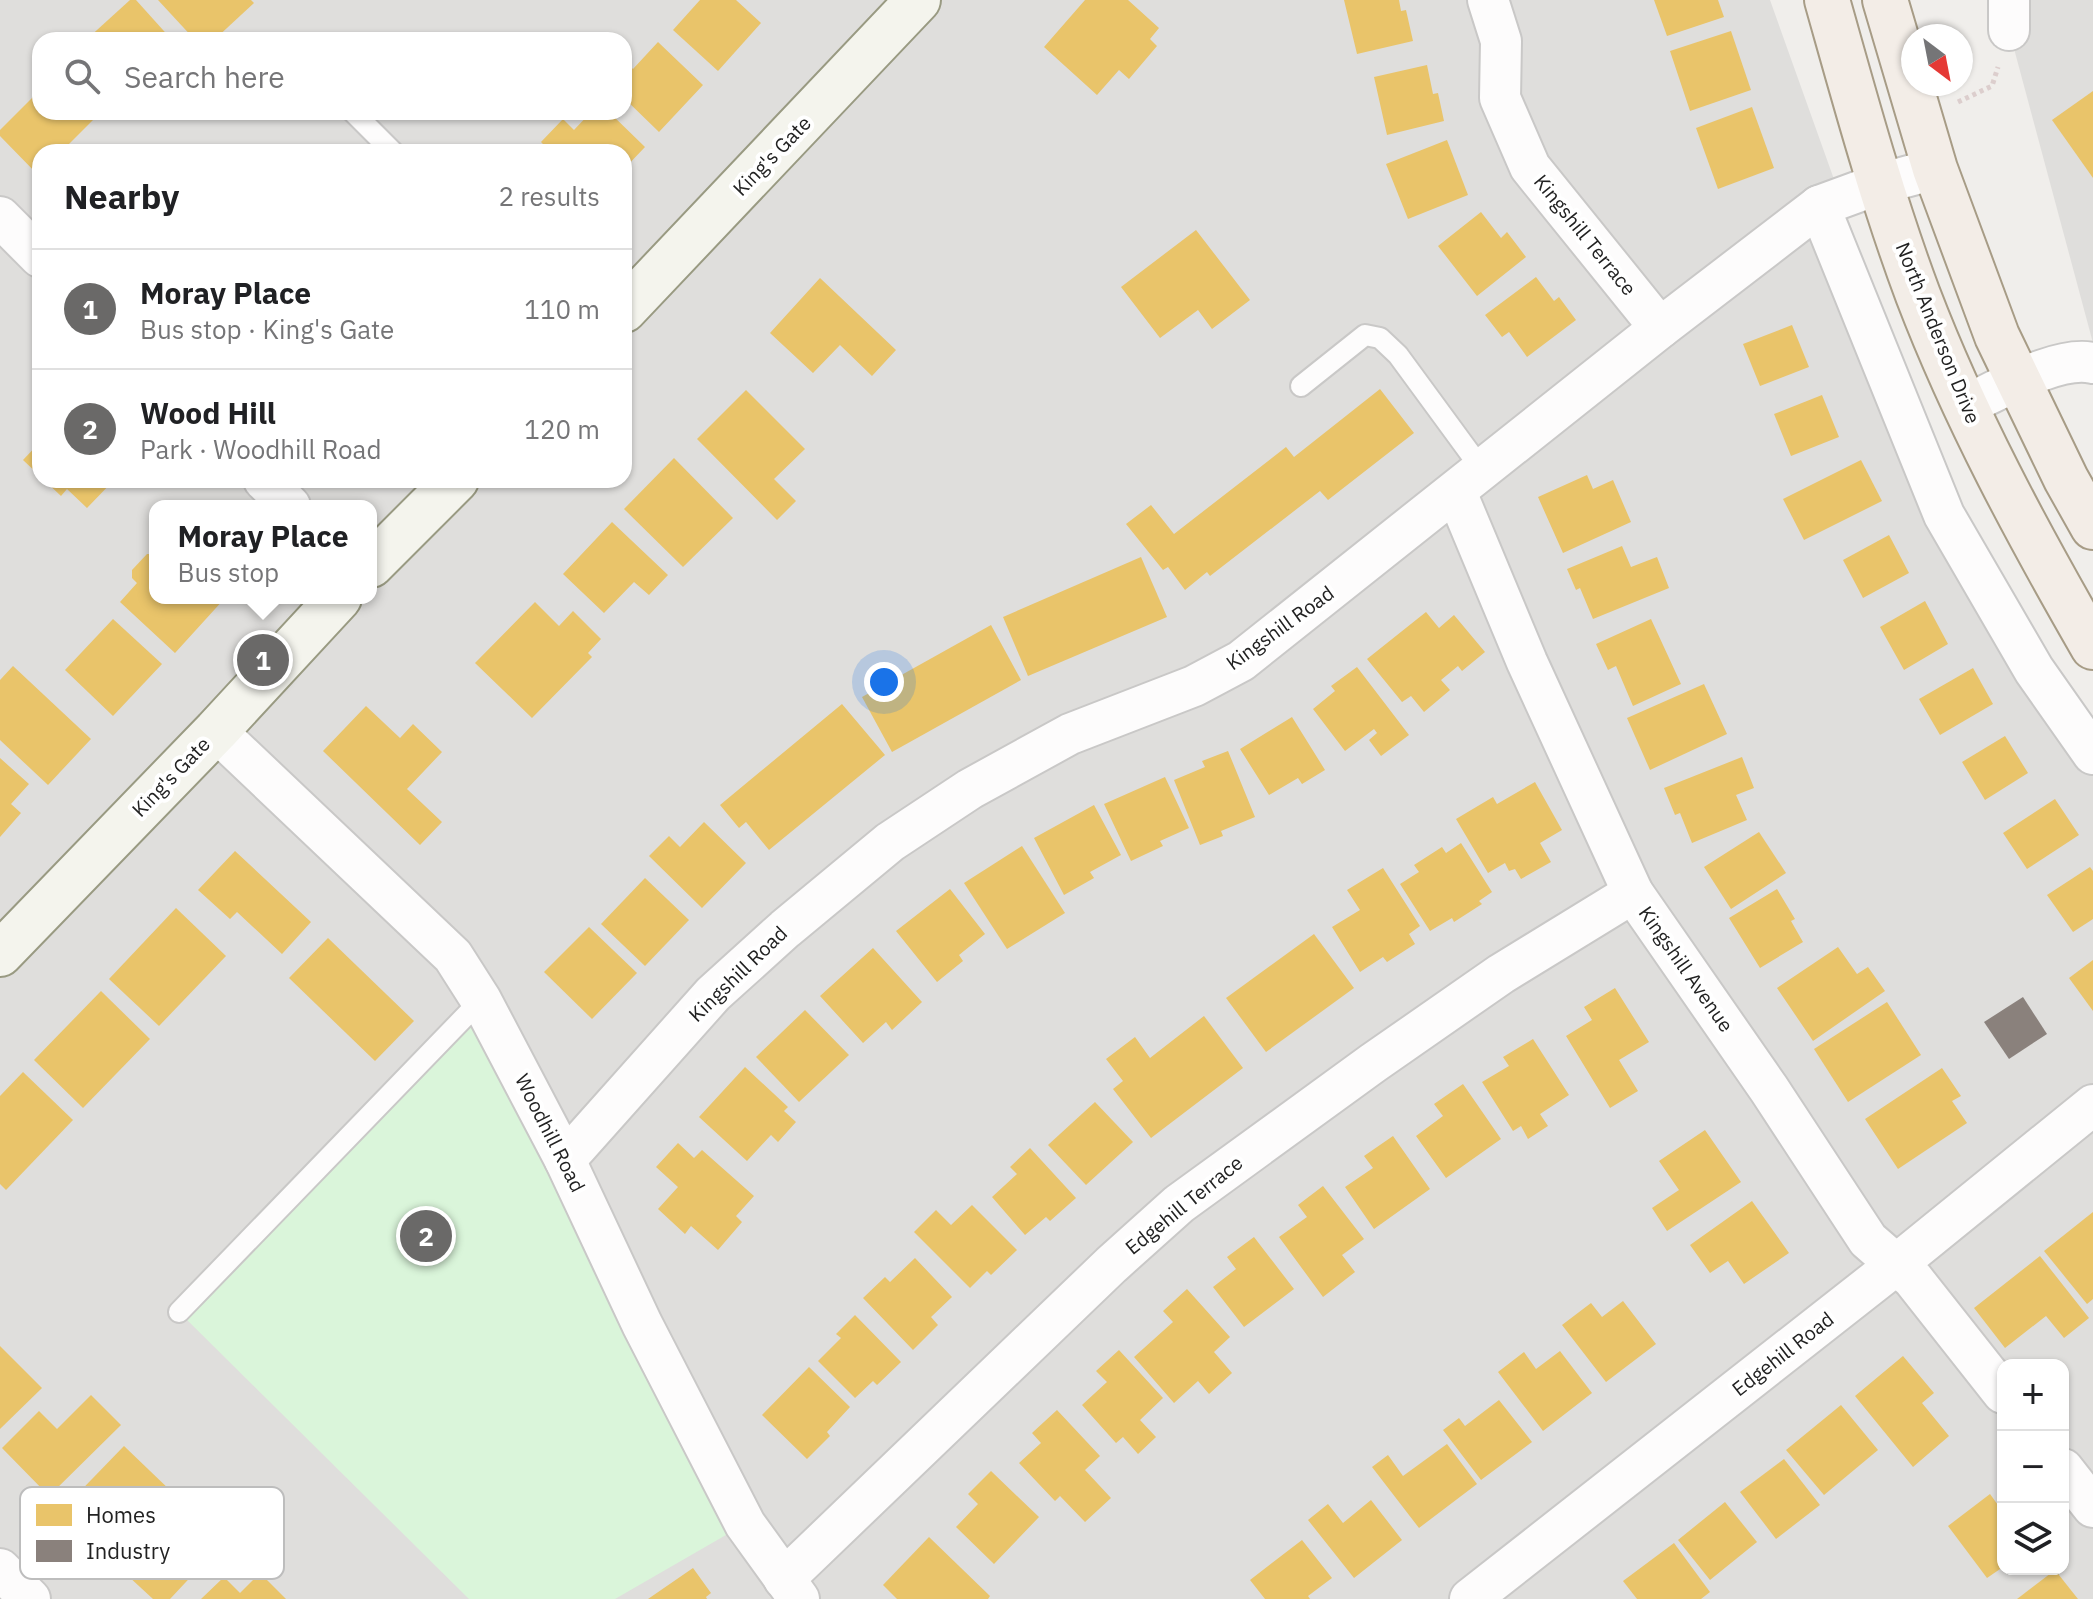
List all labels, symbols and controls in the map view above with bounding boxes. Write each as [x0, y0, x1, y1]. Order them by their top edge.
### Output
north arrow [1901, 24, 1973, 96]
search box [32, 32, 632, 120]
icon: search [60, 54, 104, 98]
text: Search here [124, 57, 285, 96]
street label: King's Gate [727, 110, 817, 202]
street label: Kingshill Terrace [1528, 168, 1643, 301]
text: Nearby [64, 174, 179, 218]
text: 2 results [498, 179, 600, 213]
street label: North Anderson Drive [1890, 238, 1987, 428]
text: Moray Place [140, 273, 311, 312]
text: 1 [82, 292, 98, 326]
text: 110 m [524, 292, 600, 326]
text: Bus stop · King's Gate [140, 312, 394, 346]
text: Wood Hill [140, 393, 276, 432]
text: 2 [82, 412, 98, 446]
text: 120 m [524, 412, 600, 446]
text: Park · Woodhill Road [140, 432, 382, 466]
popup [149, 500, 377, 604]
text: Moray Place [177, 516, 349, 555]
text: Bus stop [177, 555, 279, 589]
street label: Kingshill Road [1220, 579, 1339, 676]
pin: 1 [237, 630, 289, 690]
your location [864, 662, 904, 702]
street label: King's Gate [126, 731, 216, 823]
street label: Kingshill Avenue [1633, 900, 1740, 1037]
street label: Kingshill Road [683, 920, 793, 1028]
street label: Woodhill Road [509, 1069, 592, 1197]
street label: Edgehill Terrace [1119, 1149, 1248, 1260]
pin: 2 [400, 1206, 452, 1266]
street label: Edgehill Road [1726, 1305, 1839, 1402]
map controls [1997, 1359, 2069, 1575]
button: + [1997, 1359, 2069, 1431]
button: − [1997, 1431, 2069, 1503]
legend [20, 1487, 284, 1579]
text: Homes [86, 1500, 156, 1529]
button: layers [1997, 1503, 2069, 1575]
text: Industry [86, 1536, 170, 1565]

